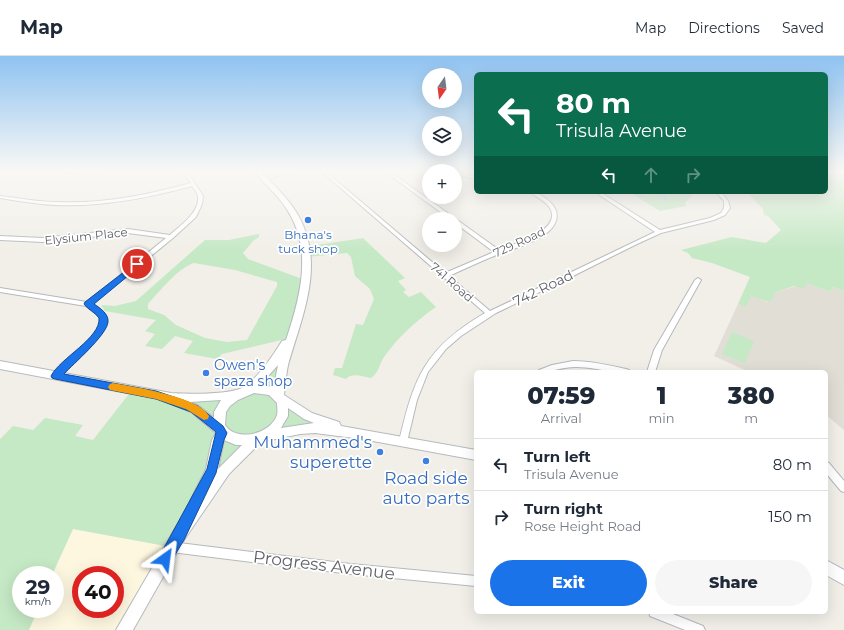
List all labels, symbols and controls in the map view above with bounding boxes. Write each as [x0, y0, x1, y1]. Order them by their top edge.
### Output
text: Map [20, 16, 63, 39]
text: Map [635, 19, 666, 37]
text: Directions [688, 19, 760, 37]
text: Saved [782, 19, 824, 37]
north arrow [422, 68, 462, 108]
map controls [422, 68, 462, 252]
text: 80 m [556, 86, 631, 120]
icon: left [490, 88, 542, 140]
button: layers [422, 116, 462, 156]
text: Trisula Avenue [556, 120, 687, 142]
button: + [422, 164, 462, 204]
icon: left [598, 164, 620, 186]
icon: ahead [640, 164, 662, 186]
icon: right [682, 164, 704, 186]
button: − [422, 212, 462, 252]
marker: Bhana's tuck shop [303, 215, 313, 225]
street label: 729 Road [491, 223, 547, 261]
street label: Elysium Place [44, 224, 128, 248]
place label: Bhana's tuck shop [278, 227, 338, 256]
pin [120, 247, 154, 281]
icon: arrive [126, 253, 148, 275]
street label: 741 Road [427, 259, 477, 305]
street label: 742 Road [510, 266, 576, 310]
place label: Owen's spaza shop [214, 356, 292, 390]
marker: Owen's spaza shop [201, 368, 211, 378]
text: 07:59 [527, 381, 595, 410]
text: 1 [657, 381, 666, 410]
text: 380 [728, 381, 775, 410]
text: Arrival [541, 410, 582, 426]
text: min [648, 410, 675, 426]
text: m [744, 410, 758, 426]
place label: Muhammed's superette [253, 432, 372, 472]
marker: Muhammed's superette [375, 447, 385, 457]
text: Turn left [524, 447, 591, 466]
icon: left [490, 454, 512, 476]
text: 80 m [773, 455, 812, 474]
marker: Road side auto parts [421, 456, 431, 466]
text: Trisula Avenue [524, 466, 619, 482]
place label: Road side auto parts [383, 468, 469, 508]
text: Turn right [524, 499, 603, 518]
icon: right [490, 506, 512, 528]
text: 150 m [768, 507, 812, 526]
text: Rose Height Road [524, 518, 641, 534]
position arrow [144, 538, 186, 580]
street label: Progress Avenue [252, 546, 396, 584]
button: Exit [490, 560, 647, 606]
button: Share [655, 560, 812, 606]
speed limit sign: 40 [72, 566, 124, 618]
text: 29 [26, 575, 50, 599]
text: km/h [25, 595, 51, 608]

